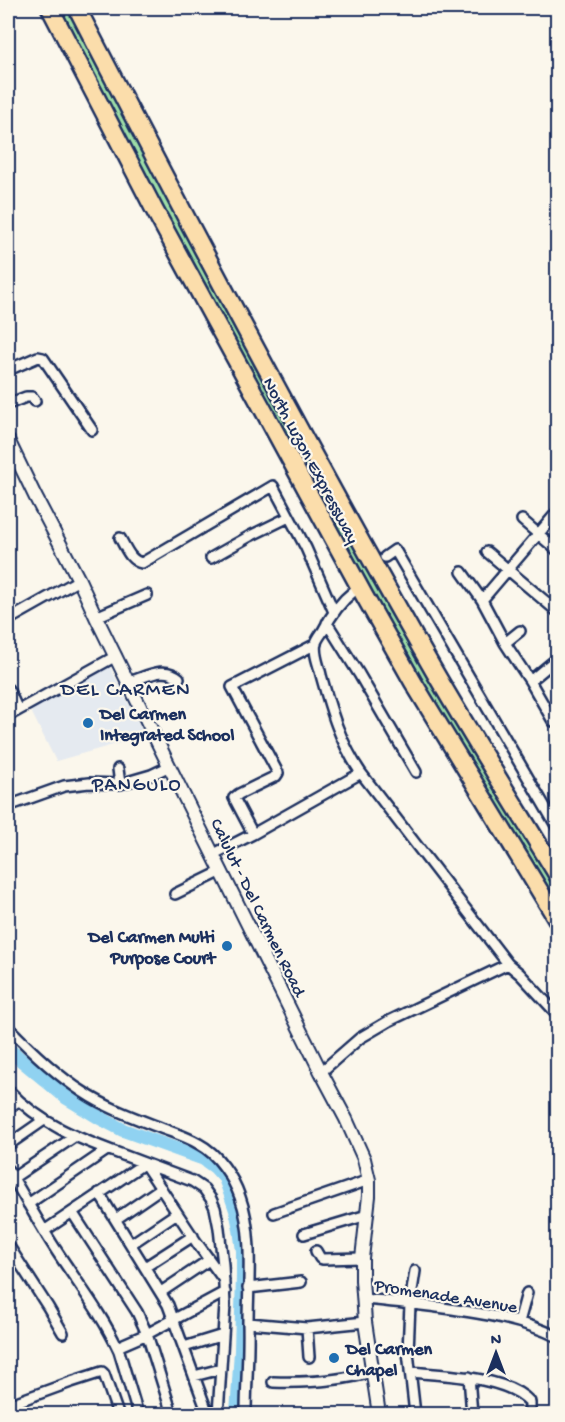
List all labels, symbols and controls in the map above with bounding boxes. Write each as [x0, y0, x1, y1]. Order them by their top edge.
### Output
street label: North Luzon Expressway [257, 375, 363, 548]
district label: DEL CARMEN [59, 679, 191, 704]
place label: Del Carmen Integrated School [98, 705, 234, 747]
marker: Del Carmen Integrated School [81, 716, 95, 730]
district label: PANGULO [91, 775, 182, 798]
street label: Calulut - Del Carmen Road [204, 816, 310, 1002]
place label: Del Carmen Multi Purpose Court [87, 928, 217, 970]
marker: Del Carmen Multi Purpose Court [220, 939, 234, 953]
street label: Promenade Avenue [372, 1276, 519, 1319]
north arrow [466, 1323, 526, 1383]
text: N [491, 1332, 502, 1351]
place label: Del Carmen Chapel [344, 1340, 432, 1382]
marker: Del Carmen Chapel [327, 1351, 341, 1365]

